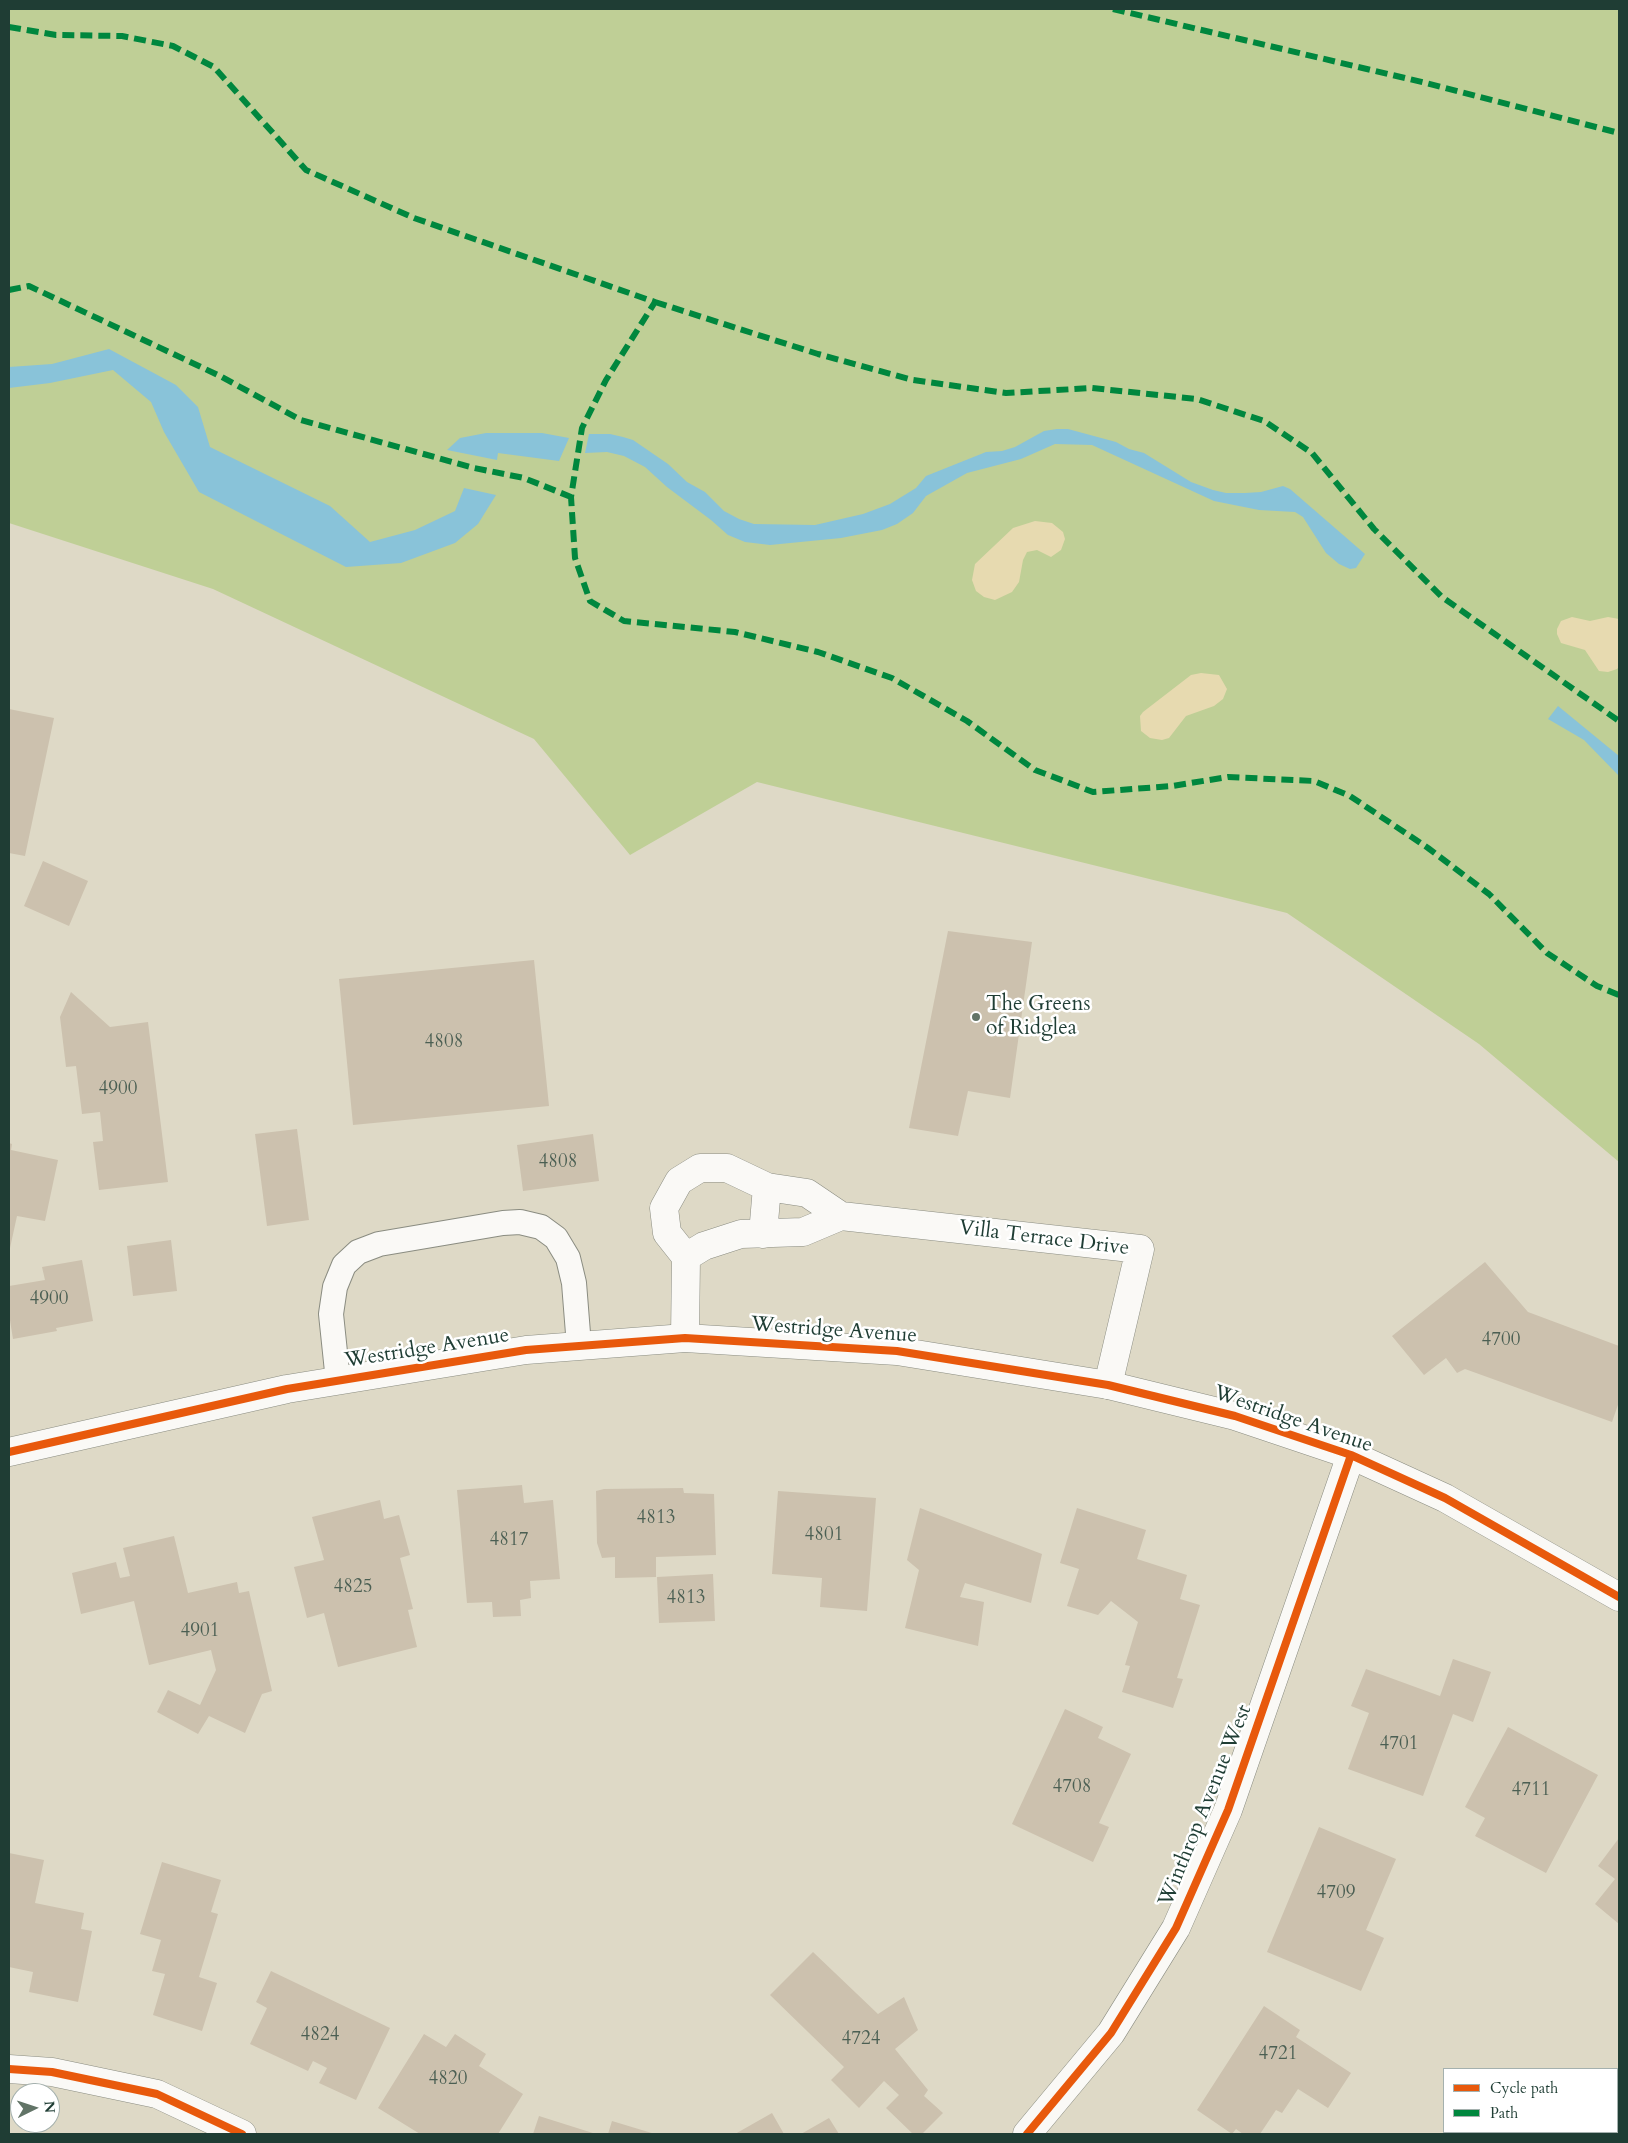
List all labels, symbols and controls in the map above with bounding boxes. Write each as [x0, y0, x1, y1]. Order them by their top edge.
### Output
place label: The Greens of Ridglea [986, 992, 1090, 1042]
marker: The Greens of Ridglea [970, 1011, 982, 1023]
house number: 4808 [425, 1032, 463, 1054]
house number: 4900 [99, 1079, 137, 1101]
house number: 4808 [539, 1152, 577, 1174]
street label: Villa Terrace Drive [957, 1216, 1131, 1262]
house number: 4900 [30, 1289, 68, 1311]
street label: Westridge Avenue [750, 1313, 918, 1349]
street label: Westridge Avenue [343, 1324, 511, 1374]
house number: 4700 [1482, 1330, 1520, 1352]
street label: Westridge Avenue [1210, 1381, 1376, 1459]
house number: 4813 [637, 1508, 675, 1530]
house number: 4801 [805, 1525, 843, 1547]
house number: 4817 [490, 1530, 528, 1552]
house number: 4825 [334, 1577, 372, 1599]
house number: 4813 [667, 1588, 705, 1610]
house number: 4901 [181, 1621, 219, 1643]
street label: Winthrop Avenue West [1154, 1702, 1258, 1910]
house number: 4701 [1380, 1734, 1418, 1756]
house number: 4708 [1053, 1777, 1091, 1799]
house number: 4711 [1512, 1780, 1550, 1802]
house number: 4709 [1317, 1883, 1355, 1905]
house number: 4824 [301, 2025, 339, 2047]
house number: 4724 [842, 2029, 880, 2051]
house number: 4721 [1259, 2044, 1297, 2066]
legend [1443, 2068, 1618, 2133]
house number: 4820 [429, 2069, 467, 2091]
text: Cycle path [1490, 2078, 1558, 2098]
north arrow [10, 2083, 60, 2133]
text: N [40, 2100, 59, 2114]
text: Path [1490, 2103, 1518, 2123]

